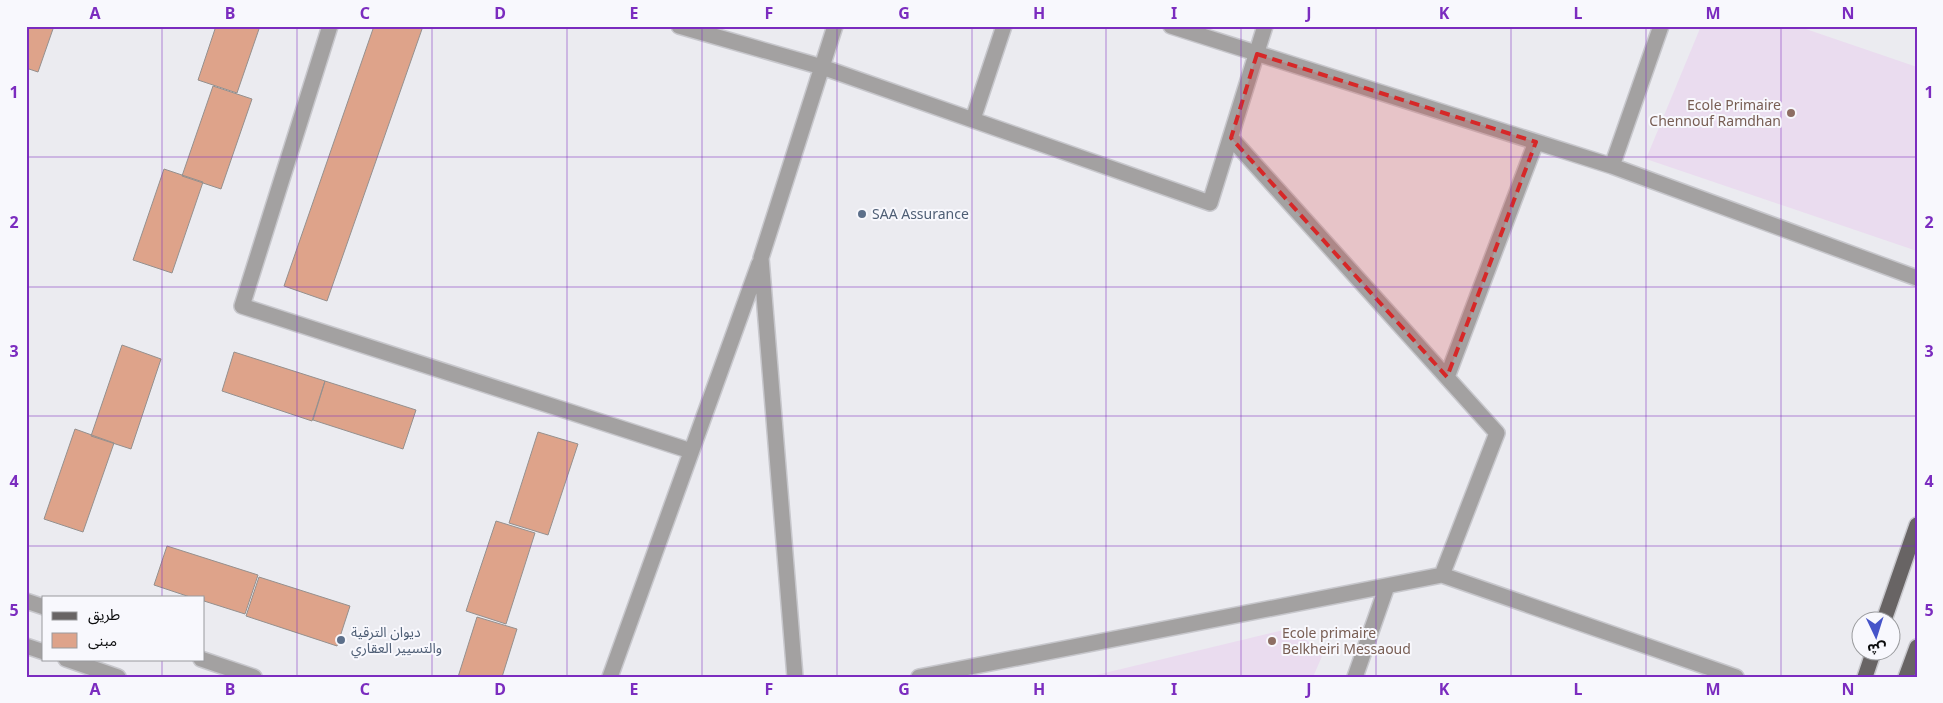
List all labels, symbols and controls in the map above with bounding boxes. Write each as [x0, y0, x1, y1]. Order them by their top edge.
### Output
text: A [89, 2, 101, 24]
text: B [225, 2, 235, 24]
text: C [360, 2, 370, 24]
text: D [494, 2, 506, 24]
text: E [630, 2, 639, 24]
text: F [765, 2, 773, 24]
text: G [898, 2, 910, 24]
text: H [1033, 2, 1045, 24]
text: I [1171, 2, 1177, 24]
text: J [1304, 2, 1312, 24]
text: K [1439, 2, 1450, 24]
text: L [1574, 2, 1583, 24]
text: M [1705, 2, 1721, 24]
text: N [1841, 2, 1855, 24]
text: 1 [9, 81, 19, 103]
text: 1 [1924, 81, 1934, 103]
place label: Ecole Primaire Chennouf Ramdhan [1649, 95, 1781, 130]
marker: Ecole Primaire Chennouf Ramdhan [1785, 107, 1797, 119]
place label: SAA Assurance [872, 204, 969, 223]
marker: SAA Assurance [856, 208, 868, 220]
text: 2 [9, 211, 19, 233]
text: 2 [1924, 211, 1934, 233]
text: 3 [9, 340, 19, 362]
text: 3 [1924, 340, 1934, 362]
text: 4 [9, 470, 19, 492]
text: 4 [1924, 470, 1934, 492]
legend [42, 596, 205, 660]
text: 5 [9, 599, 19, 621]
text: 5 [1924, 599, 1934, 621]
text: طريق [88, 604, 120, 625]
north arrow [1850, 610, 1900, 660]
place label: ديوان الترقية والتسيير العقاري [351, 622, 442, 659]
place label: Ecole primaire Belkheiri Messaoud [1282, 623, 1411, 658]
text: مبنى [88, 630, 117, 650]
marker: ديوان الترقية والتسيير العقاري [335, 634, 347, 646]
marker: Ecole primaire Belkheiri Messaoud [1266, 635, 1278, 647]
text: ش [1867, 639, 1887, 660]
text: A [89, 678, 101, 700]
text: B [225, 678, 235, 700]
text: C [360, 678, 370, 700]
text: D [494, 678, 506, 700]
text: E [630, 678, 639, 700]
text: F [765, 678, 773, 700]
text: G [898, 678, 910, 700]
text: H [1033, 678, 1045, 700]
text: I [1171, 678, 1177, 700]
text: J [1304, 678, 1312, 700]
text: K [1439, 678, 1450, 700]
text: L [1574, 678, 1583, 700]
text: M [1705, 678, 1721, 700]
text: N [1841, 678, 1855, 700]

